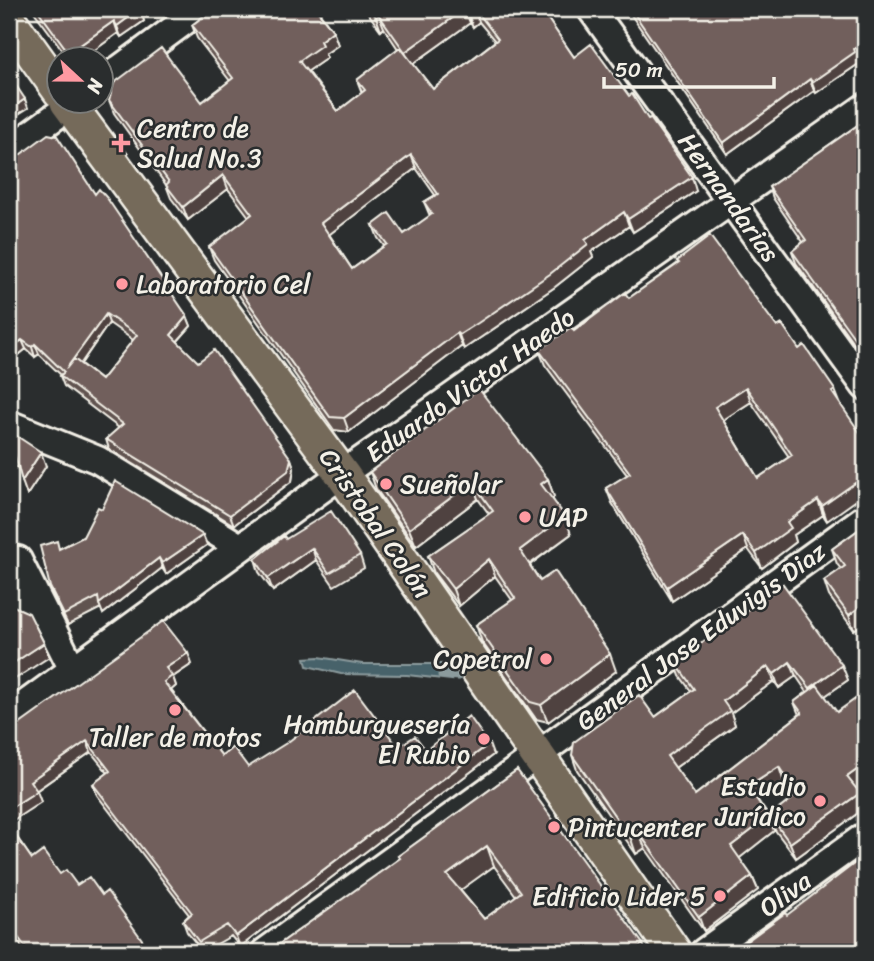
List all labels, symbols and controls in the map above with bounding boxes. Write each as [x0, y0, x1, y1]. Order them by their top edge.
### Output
north arrow [46, 46, 116, 116]
scale bar [604, 46, 774, 90]
text: 50 m [615, 51, 663, 89]
text: N [77, 73, 113, 99]
place label: Centro de Salud No.3 [137, 105, 261, 181]
street label: Hernandarias [666, 122, 792, 272]
marker: Centro de Salud No.3 [111, 133, 131, 153]
place label: Laboratorio Cel [136, 261, 311, 307]
marker: Laboratorio Cel [114, 276, 130, 292]
street label: Eduardo Victor Haedo [355, 295, 585, 475]
street label: Cristobal Colón [307, 438, 445, 608]
place label: Sueñolar [400, 461, 503, 507]
marker: Sueñolar [378, 476, 394, 492]
place label: UAP [539, 494, 588, 540]
marker: UAP [517, 509, 533, 525]
street label: General Jose Eduvigis Diaz [566, 529, 837, 743]
place label: Copetrol [433, 636, 533, 682]
marker: Copetrol [538, 651, 554, 667]
place label: Hamburguesería El Rubio [283, 701, 470, 777]
marker: Taller de motos [167, 702, 183, 718]
place label: Taller de motos [89, 714, 262, 760]
marker: Hamburguesería El Rubio [476, 731, 492, 747]
place label: Estudio Jurídico [714, 763, 806, 839]
marker: Estudio Jurídico [812, 793, 828, 809]
place label: Pintucenter [568, 804, 707, 850]
marker: Pintucenter [546, 819, 562, 835]
street label: Oliva [749, 858, 822, 929]
place label: Edificio Lider 5 [532, 873, 706, 919]
marker: Edificio Lider 5 [712, 888, 728, 904]

